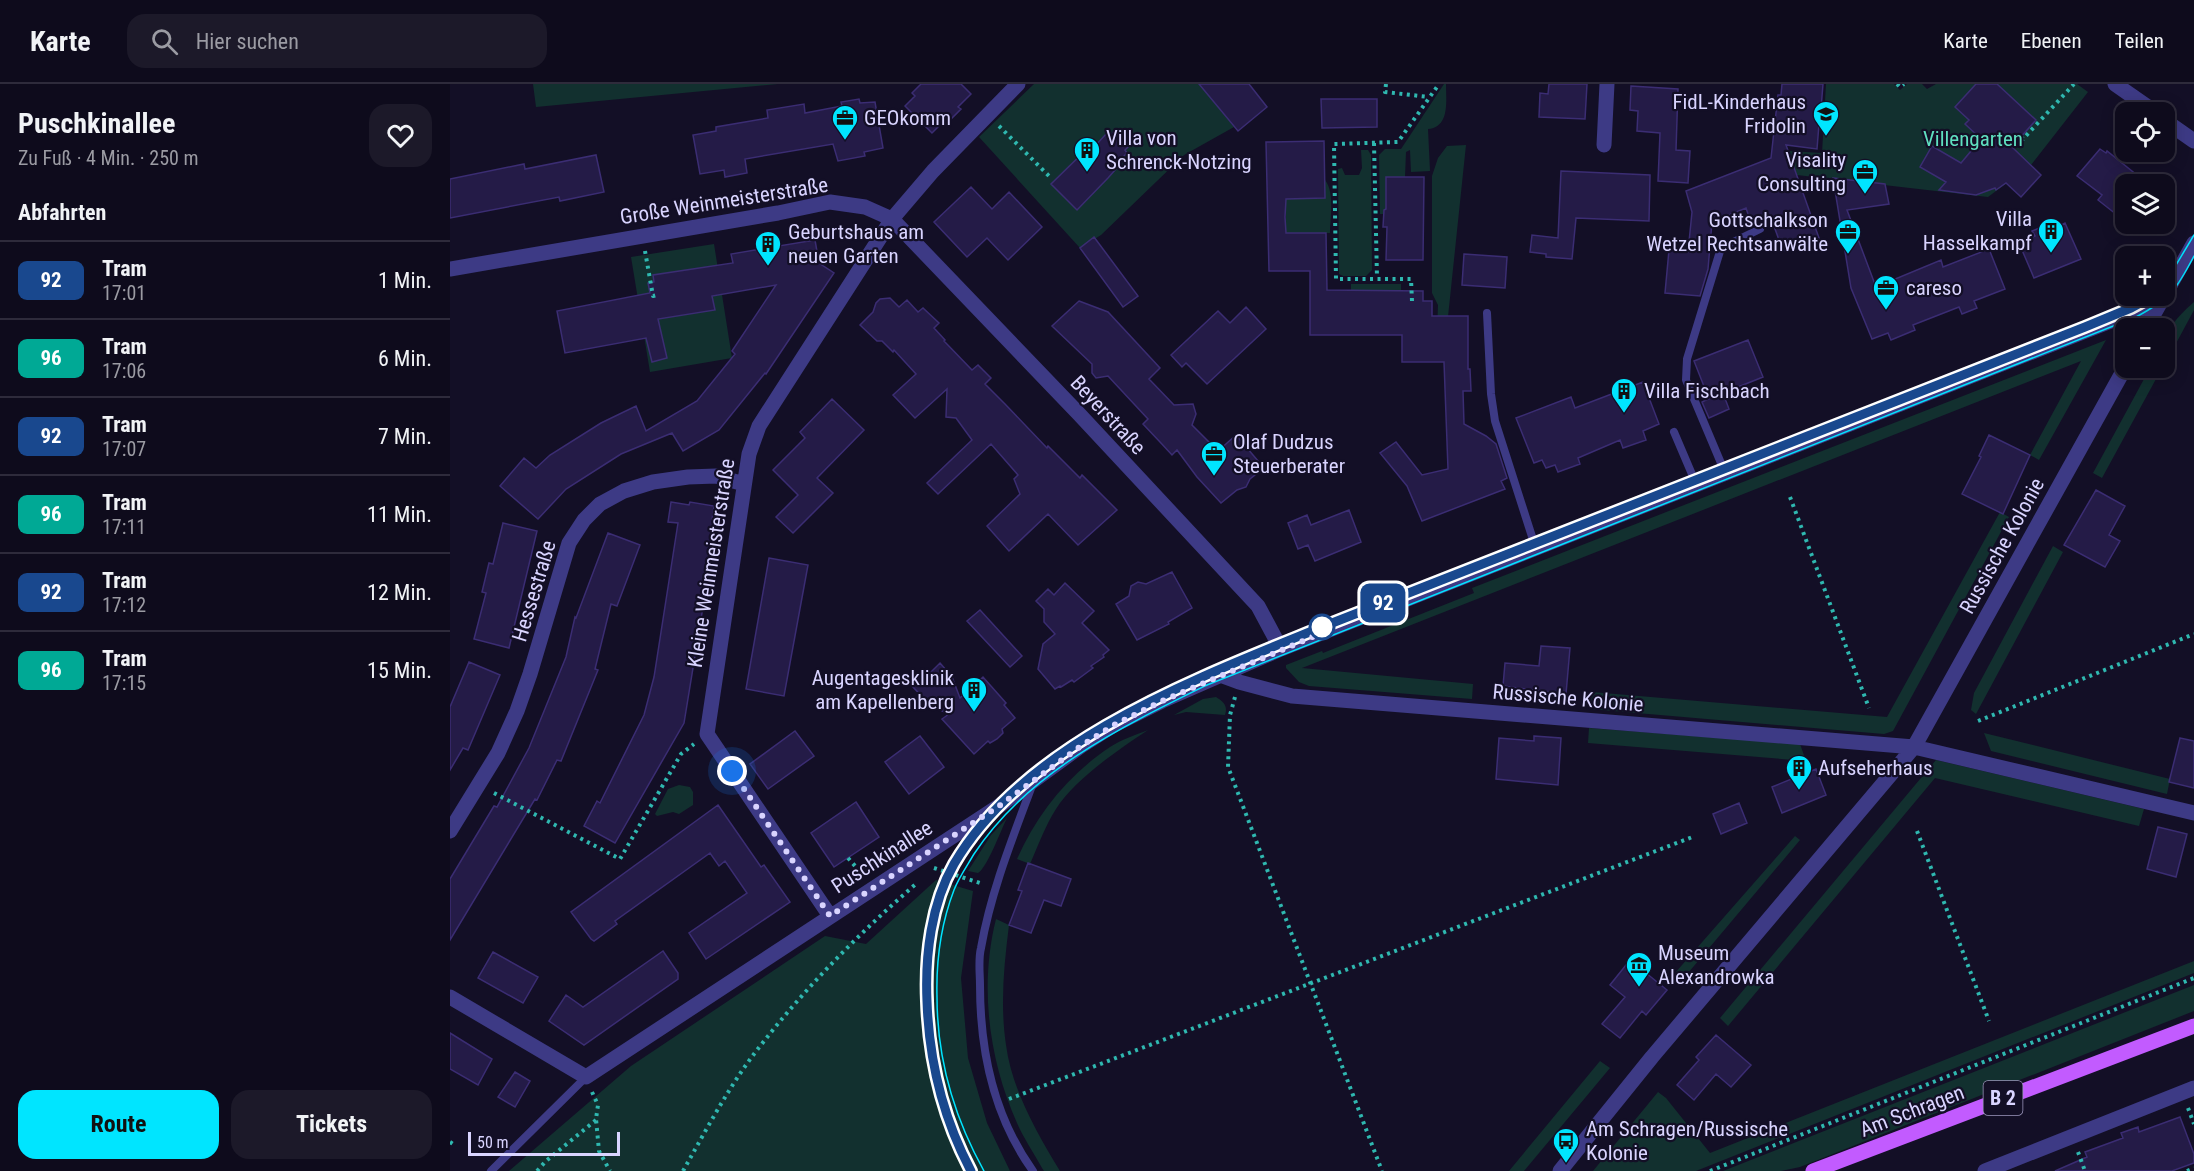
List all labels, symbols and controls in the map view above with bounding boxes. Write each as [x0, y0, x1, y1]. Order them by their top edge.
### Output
search box [127, 14, 547, 68]
text: Karte [30, 25, 91, 58]
icon: search [148, 25, 181, 58]
text: Hier suchen [196, 29, 299, 54]
text: Karte [1943, 29, 1988, 53]
text: Ebenen [2021, 29, 2082, 53]
text: Teilen [2115, 29, 2164, 53]
place label: FidL-Kinderhaus Fridolin [1672, 90, 1806, 138]
school or university icon: FidL-Kinderhaus Fridolin [1811, 99, 1841, 137]
map controls [2115, 102, 2175, 378]
button: locate [2115, 102, 2175, 162]
office icon: GEOkomm [830, 103, 860, 141]
button: heart [369, 104, 432, 167]
place label: GEOkomm [864, 106, 951, 130]
text: Puschkinallee [18, 107, 175, 140]
place label: Villa von Schrenck-Notzing [1106, 126, 1252, 174]
park label: Villengarten [1923, 127, 2023, 151]
building icon: Villa von Schrenck-Notzing [1072, 135, 1102, 173]
text: Zu Fuß · 4 Min. · 250 m [18, 146, 199, 170]
place label: Visality Consulting [1757, 148, 1846, 196]
office icon: Visality Consulting [1850, 157, 1880, 195]
street label: Große Weinmeisterstraße [618, 173, 830, 229]
button: layers [2115, 174, 2175, 234]
text: Abfahrten [18, 200, 106, 225]
place label: Villa Hasselkampf [1923, 207, 2032, 255]
place label: Gottschalkson Wetzel Rechtsanwälte [1646, 208, 1828, 256]
building icon: Villa Hasselkampf [2036, 216, 2066, 254]
office icon: Gottschalkson Wetzel Rechtsanwälte [1833, 217, 1863, 255]
place label: Geburtshaus am neuen Garten [788, 220, 924, 268]
building icon: Geburtshaus am neuen Garten [753, 229, 783, 267]
button: + [2115, 246, 2175, 306]
text: Tram [102, 256, 147, 281]
text: 92 [40, 268, 62, 292]
text: 1 Min. [378, 268, 432, 293]
office icon: careso [1871, 273, 1901, 311]
place label: careso [1906, 276, 1962, 300]
text: 17:01 [102, 281, 146, 305]
button: − [2115, 318, 2175, 378]
text: Tram [102, 334, 147, 359]
text: 96 [40, 346, 62, 370]
text: 6 Min. [378, 346, 432, 371]
text: 17:06 [102, 359, 146, 383]
street label: Beyerstraße [1066, 371, 1151, 459]
building icon: Villa Fischbach [1609, 376, 1639, 414]
place label: Villa Fischbach [1644, 379, 1770, 403]
text: Tram [102, 412, 147, 437]
text: 92 [40, 424, 62, 448]
text: 7 Min. [378, 424, 432, 449]
place label: Olaf Dudzus Steuerberater [1233, 430, 1345, 478]
text: 17:07 [102, 437, 146, 461]
office icon: Olaf Dudzus Steuerberater [1199, 439, 1229, 477]
street label: Kleine Weinmeisterstraße [683, 457, 739, 669]
street label: Russische Kolonie [1955, 474, 2049, 618]
text: Tram [102, 490, 147, 515]
text: 96 [40, 502, 62, 526]
text: 11 Min. [367, 502, 432, 527]
text: 17:11 [102, 515, 146, 539]
street label: Hessestraße [507, 537, 561, 644]
text: Tram [102, 568, 147, 593]
text: 92 [40, 580, 62, 604]
text: 12 Min. [367, 580, 432, 605]
line badge: 92 [1356, 584, 1410, 622]
text: 92 [1372, 591, 1394, 615]
text: 17:12 [102, 593, 146, 617]
unlabelled marker [1309, 614, 1335, 640]
text: Tram [102, 646, 147, 671]
text: 96 [40, 658, 62, 682]
text: 15 Min. [367, 658, 432, 683]
place label: Augentagesklinik am Kapellenberg [812, 666, 955, 714]
text: 17:15 [102, 671, 146, 695]
building icon: Augentagesklinik am Kapellenberg [959, 675, 989, 713]
street label: Russische Kolonie [1492, 679, 1645, 717]
building icon: Aufseherhaus [1784, 753, 1814, 791]
your location [717, 756, 747, 786]
place label: Aufseherhaus [1818, 756, 1933, 780]
street label: Puschkinallee [827, 816, 937, 898]
place label: Museum Alexandrowka [1658, 941, 1775, 989]
museum icon: Museum Alexandrowka [1624, 950, 1654, 988]
street label: Am Schragen [1856, 1080, 1968, 1142]
road number: B 2 [1984, 1081, 2022, 1115]
button: Route [18, 1090, 219, 1159]
button: Tickets [231, 1090, 432, 1159]
place label: Am Schragen/Russische Kolonie [1586, 1117, 1788, 1165]
bus stop icon: Am Schragen/Russische Kolonie [1551, 1126, 1581, 1164]
scale bar [468, 1129, 620, 1156]
text: 50 m [477, 1133, 509, 1152]

